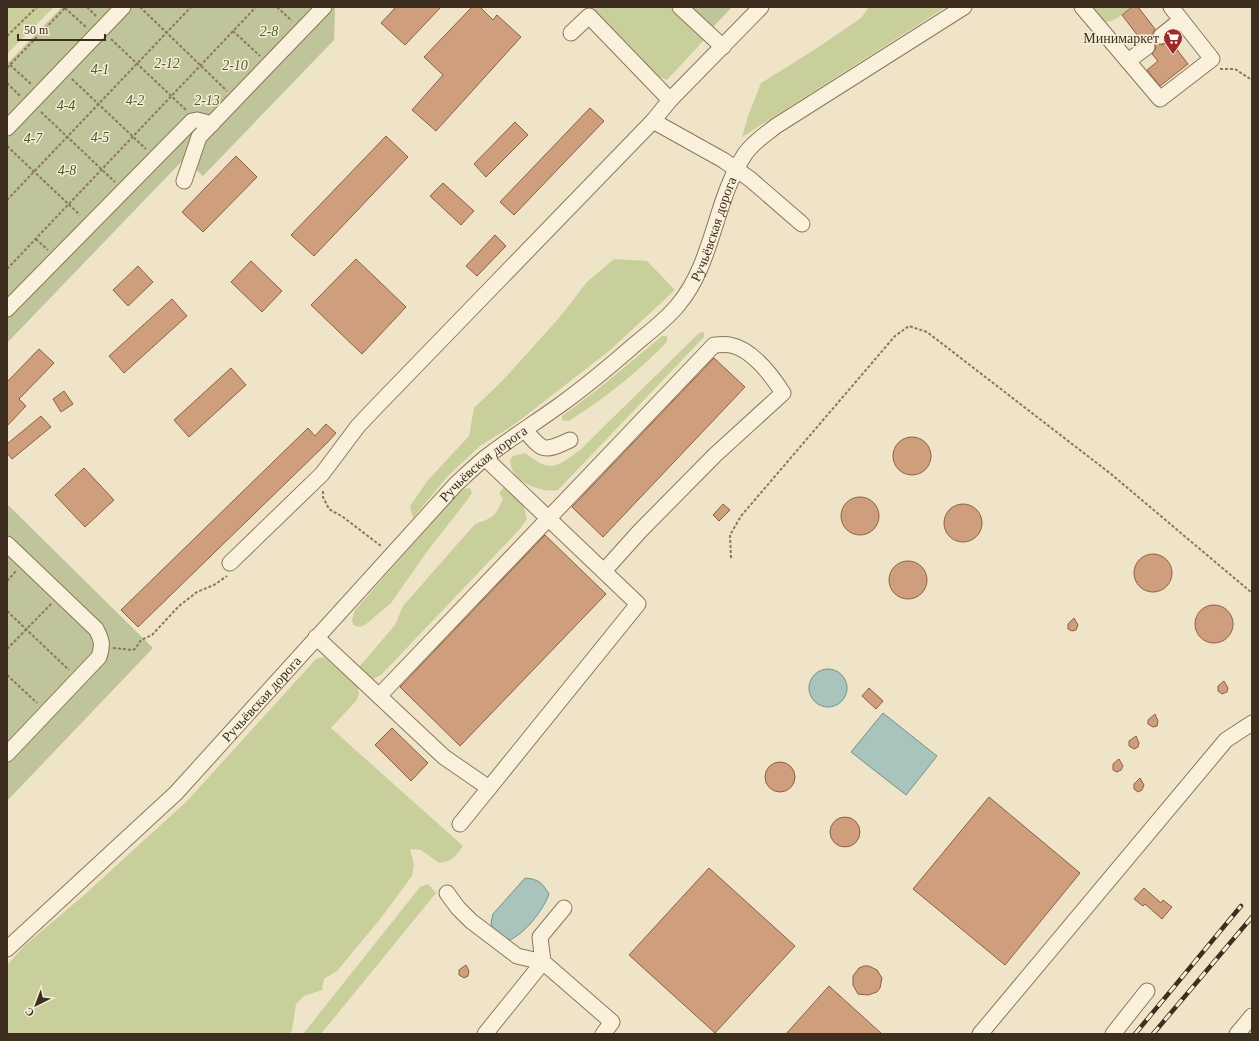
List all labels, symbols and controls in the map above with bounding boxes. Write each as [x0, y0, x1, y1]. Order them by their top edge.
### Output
scale bar [18, 16, 105, 42]
text: 50 m [24, 23, 49, 37]
park label: 2-8 [260, 24, 278, 39]
supermarket icon: Минимаркет [1162, 27, 1184, 55]
place label: Минимаркет [1083, 31, 1159, 46]
park label: 2-12 [154, 56, 180, 71]
park label: 2-10 [222, 58, 248, 73]
park label: 4-1 [91, 62, 109, 77]
park label: 4-2 [126, 93, 144, 108]
park label: 2-13 [194, 93, 220, 108]
park label: 4-4 [57, 98, 75, 113]
park label: 4-5 [91, 130, 109, 145]
park label: 4-7 [24, 131, 43, 146]
park label: 4-8 [58, 163, 76, 178]
street label: Ручьёвская дорога [688, 174, 740, 284]
street label: Ручьёвская дорога [437, 423, 531, 505]
street label: Ручьёвская дорога [219, 653, 305, 745]
north arrow [16, 985, 56, 1025]
text: С [22, 1005, 36, 1020]

